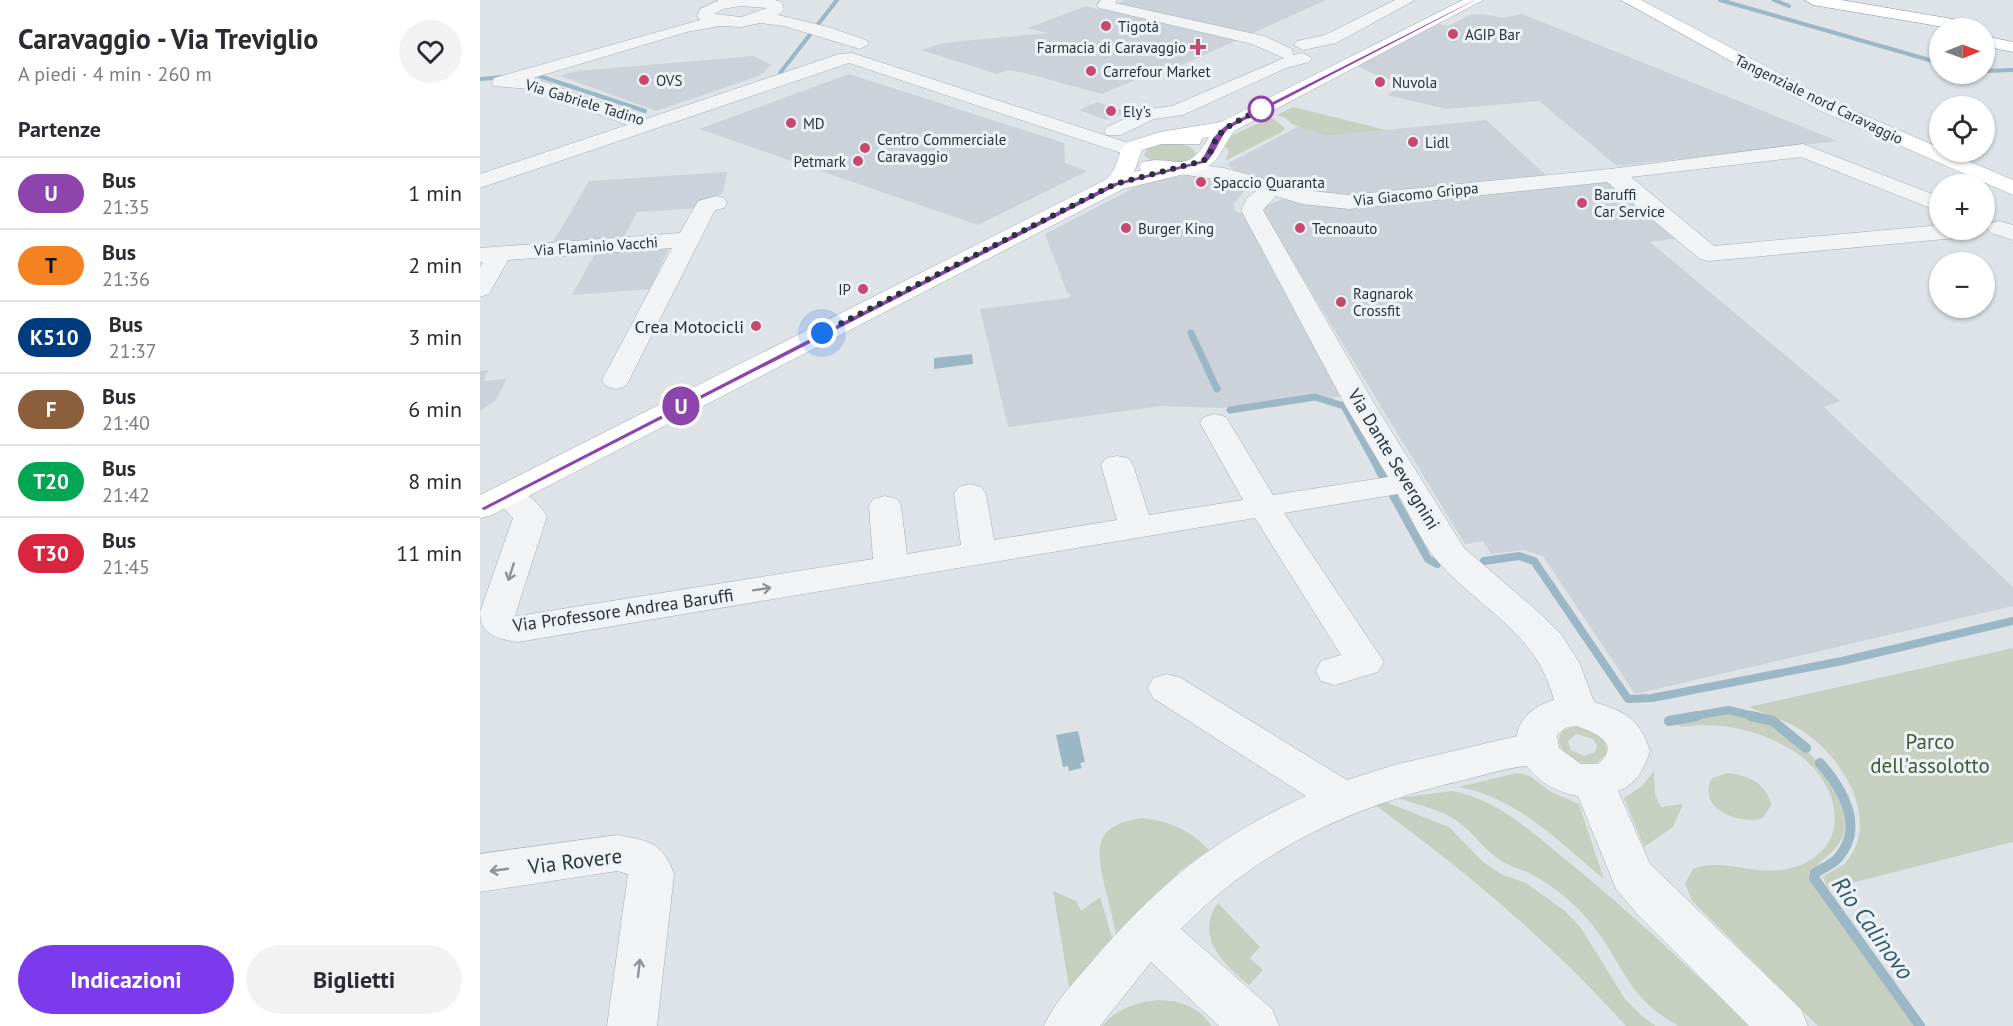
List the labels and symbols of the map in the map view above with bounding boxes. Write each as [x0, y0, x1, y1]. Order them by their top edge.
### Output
place label: Tigotà [1118, 17, 1159, 36]
north arrow [1929, 18, 1995, 84]
marker: Tigotà [1099, 19, 1113, 33]
place label: AGIP Bar [1465, 25, 1520, 44]
marker: AGIP Bar [1446, 27, 1460, 41]
place label: Farmacia di Caravaggio [1037, 38, 1186, 57]
marker: Farmacia di Caravaggio [1191, 40, 1205, 54]
street label: Tangenziale nord Caravaggio [1732, 50, 1906, 148]
place label: Carrefour Market [1103, 62, 1211, 81]
marker: Carrefour Market [1084, 64, 1098, 78]
place label: OVS [656, 71, 682, 90]
marker: OVS [637, 73, 651, 87]
place label: Nuvola [1392, 73, 1437, 92]
street label: Via Gabriele Tadino [522, 75, 647, 129]
marker: Nuvola [1373, 75, 1387, 89]
unlabelled marker [1248, 96, 1274, 122]
place label: Ely's [1123, 102, 1151, 121]
marker: Ely's [1104, 104, 1118, 118]
place label: MD [803, 114, 825, 133]
marker: MD [784, 116, 798, 130]
place label: Centro Commerciale Caravaggio [877, 130, 1006, 166]
place label: Lidl [1425, 133, 1450, 152]
marker: Lidl [1406, 135, 1420, 149]
marker: Centro Commerciale Caravaggio [858, 141, 872, 155]
place label: Petmark [794, 152, 847, 171]
marker: Petmark [851, 154, 865, 168]
place label: Spaccio Quaranta [1213, 173, 1325, 192]
marker: Spaccio Quaranta [1194, 175, 1208, 189]
street label: Via Giacomo Grippa [1352, 178, 1479, 210]
place label: Baruffi Car Service [1594, 185, 1665, 221]
marker: Baruffi Car Service [1575, 196, 1589, 210]
place label: Burger King [1138, 219, 1214, 238]
place label: Tecnoauto [1312, 219, 1377, 238]
marker: Burger King [1119, 221, 1133, 235]
marker: Tecnoauto [1293, 221, 1307, 235]
street label: Via Flaminio Vacchi [532, 232, 659, 260]
place label: IP [838, 280, 851, 299]
marker: IP [856, 282, 870, 296]
place label: Ragnarok Crossfit [1353, 284, 1414, 320]
marker: Ragnarok Crossfit [1334, 295, 1348, 309]
place label: Crea Motocicli [634, 315, 744, 338]
your location [807, 318, 837, 348]
marker: Crea Motocicli [749, 319, 763, 333]
street label: Via Dante Severgnini [1342, 384, 1445, 534]
line badge: U [662, 386, 700, 426]
one-way arrow [505, 562, 516, 581]
street label: Via Professore Andrea Baruffi [510, 583, 735, 637]
one-way arrow [752, 584, 771, 595]
park label: Parco dell'assolotto [1870, 728, 1990, 779]
street label: Via Rovere [525, 842, 624, 880]
one-way arrow [490, 865, 510, 876]
water label: Rio Calinovo [1825, 870, 1921, 986]
one-way arrow [634, 959, 645, 978]

